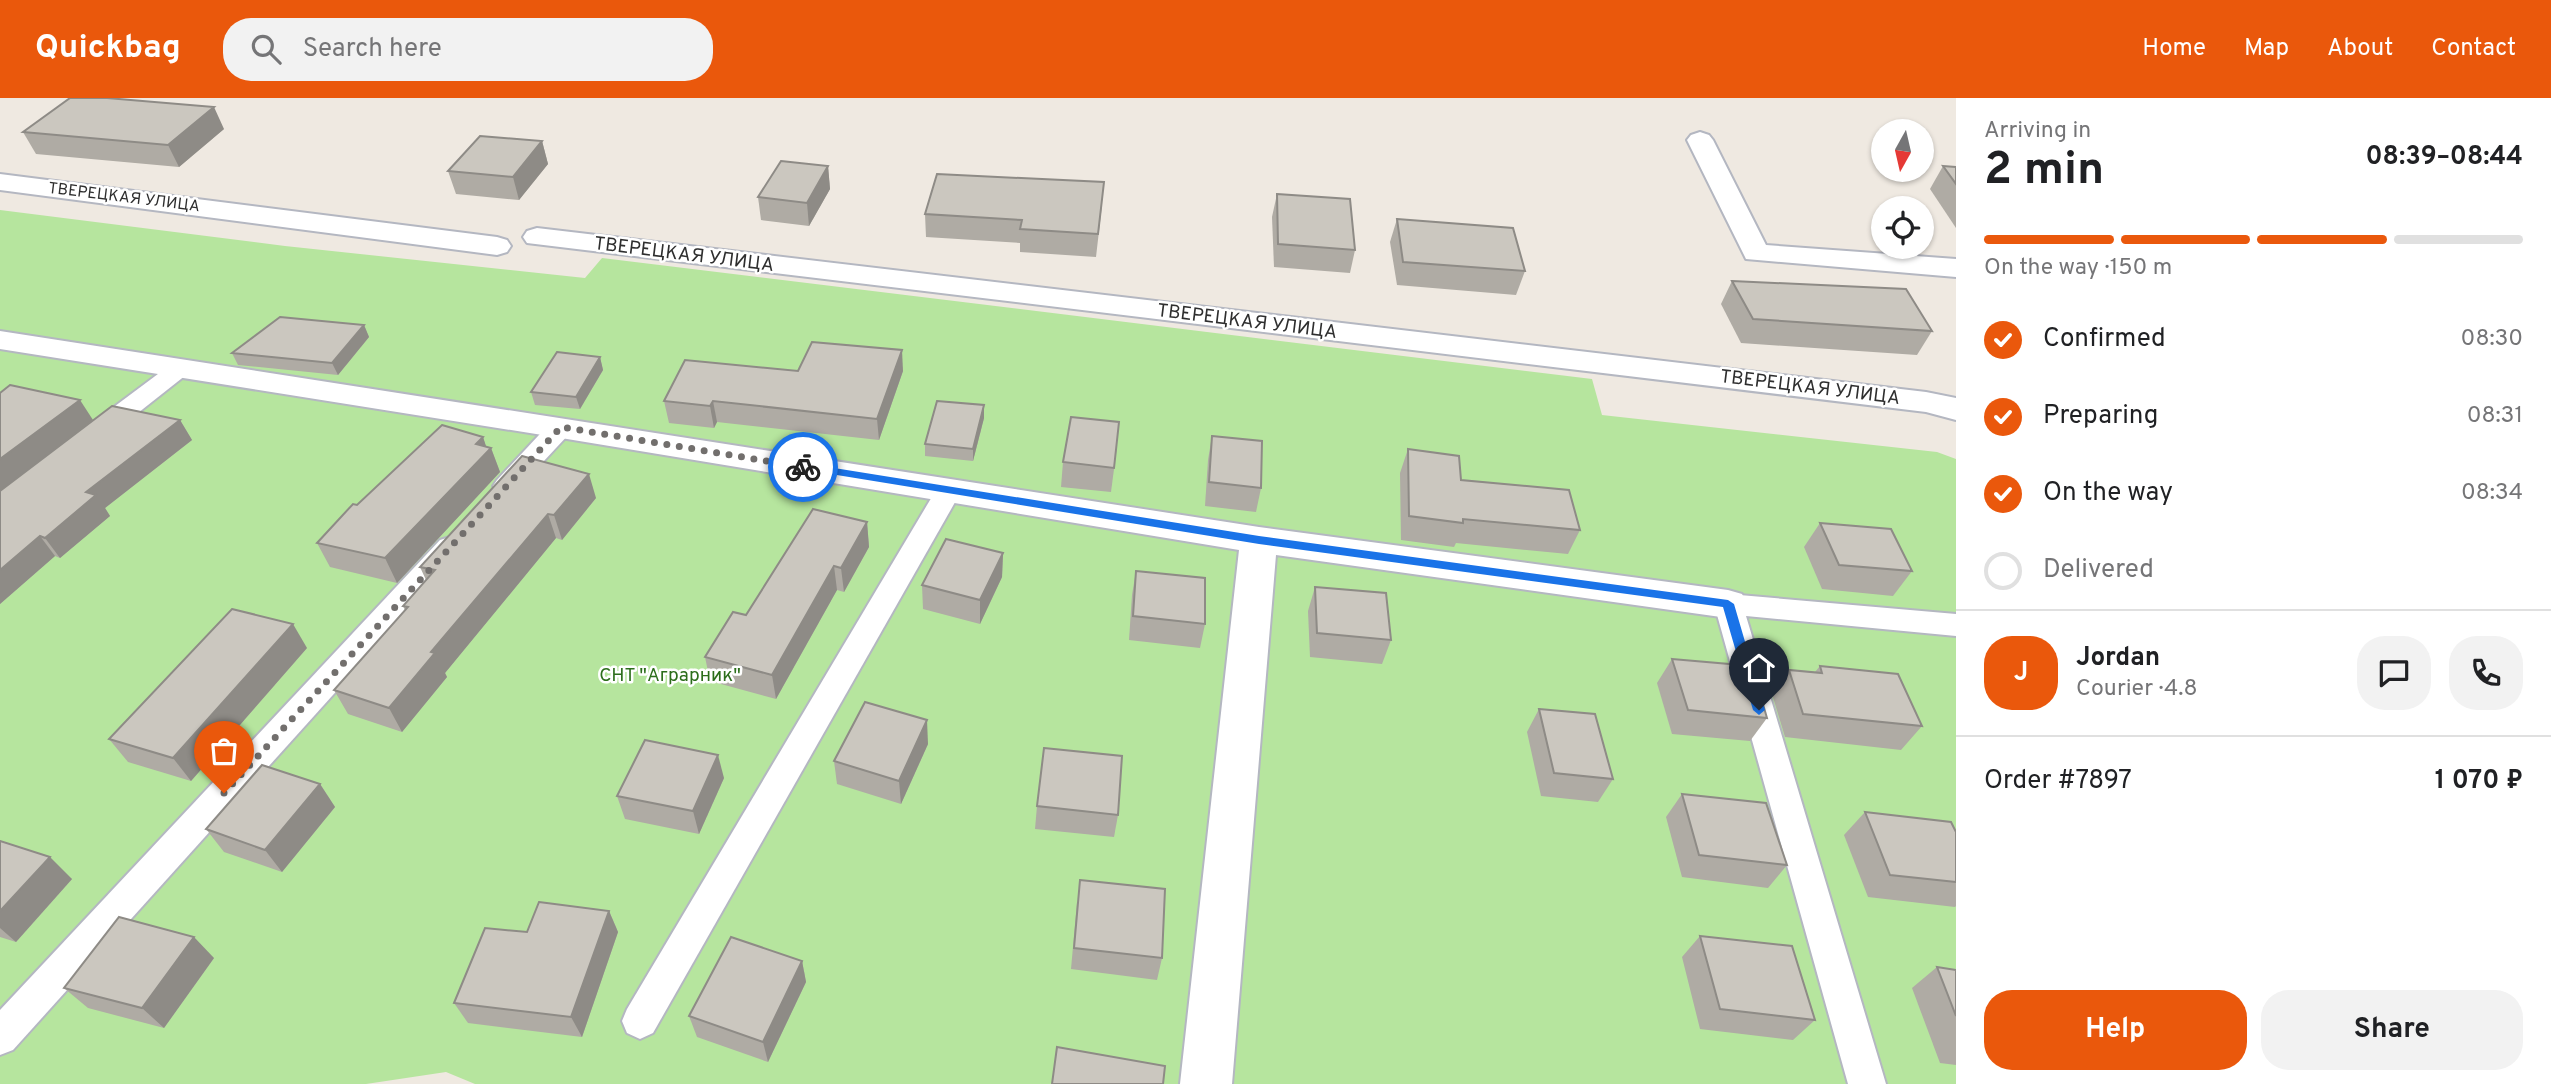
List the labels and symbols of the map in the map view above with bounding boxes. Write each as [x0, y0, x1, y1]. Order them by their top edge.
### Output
north arrow [1871, 119, 1934, 182]
street label: ТВЕРЕЦКАЯ УЛИЦА [47, 179, 201, 217]
street label: ТВЕРЕЦКАЯ УЛИЦА [593, 232, 775, 278]
street label: ТВЕРЕЦКАЯ УЛИЦА [1156, 299, 1338, 345]
street label: ТВЕРЕЦКАЯ УЛИЦА [1719, 365, 1901, 411]
courier [768, 432, 838, 502]
pin [1729, 638, 1789, 710]
park label: СНТ "Аграрник" [599, 664, 741, 688]
pin [194, 721, 254, 793]

